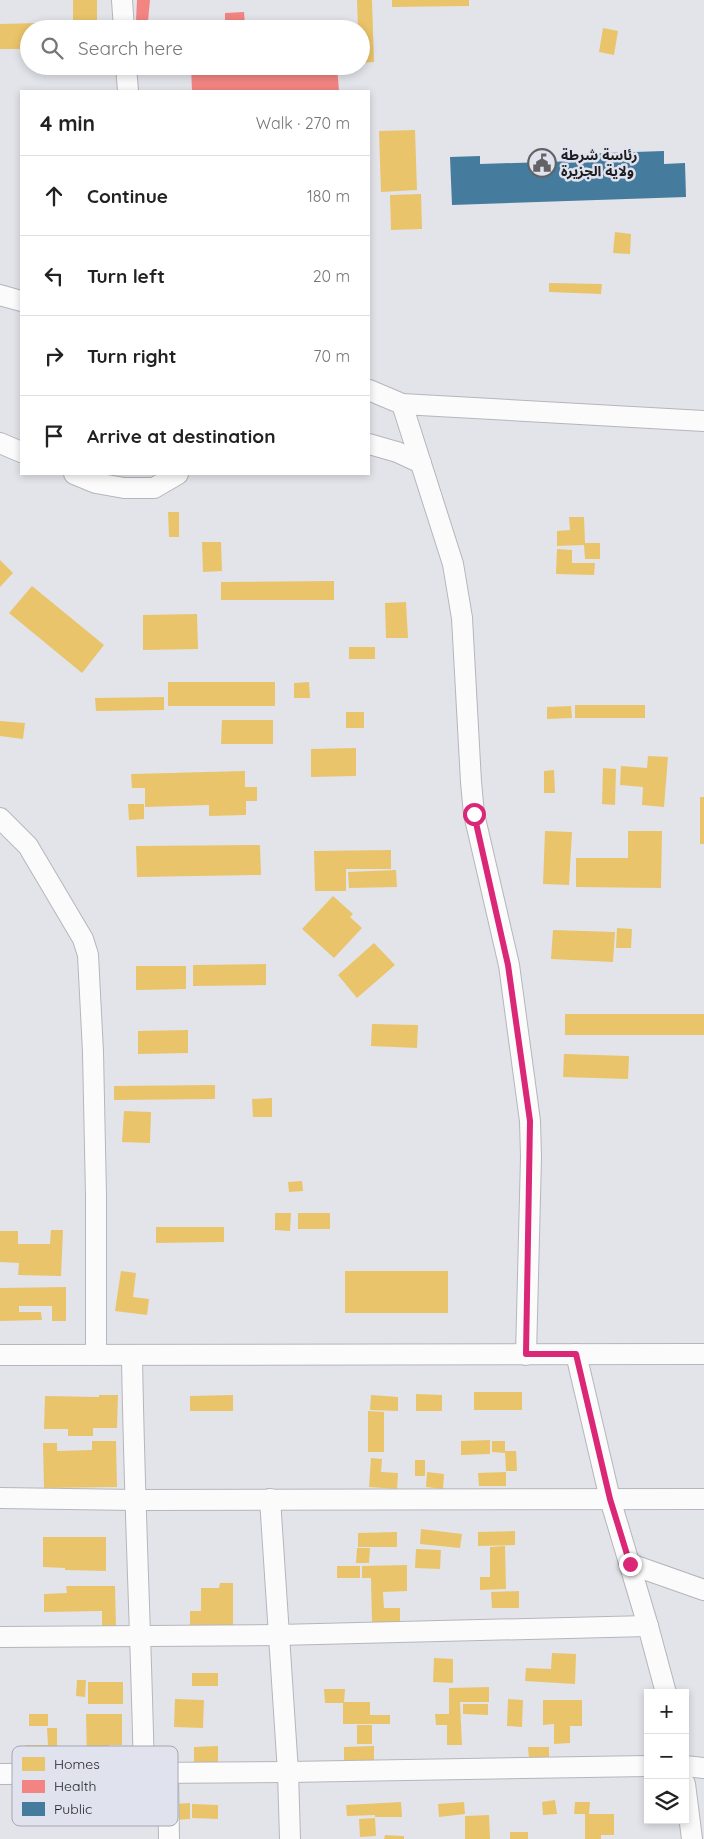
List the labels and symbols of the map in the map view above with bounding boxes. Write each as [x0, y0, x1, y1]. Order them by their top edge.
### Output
place label: رئاسة شرطة ولاية الجزيرة [561, 146, 637, 180]
public building icon: رئاسة شرطة ولاية الجزيرة [527, 148, 557, 178]
route start [463, 803, 486, 826]
route end [619, 1553, 642, 1576]
legend [12, 1746, 178, 1826]
text: Homes [54, 1755, 100, 1773]
text: Health [54, 1777, 96, 1795]
text: Public [54, 1800, 92, 1818]

